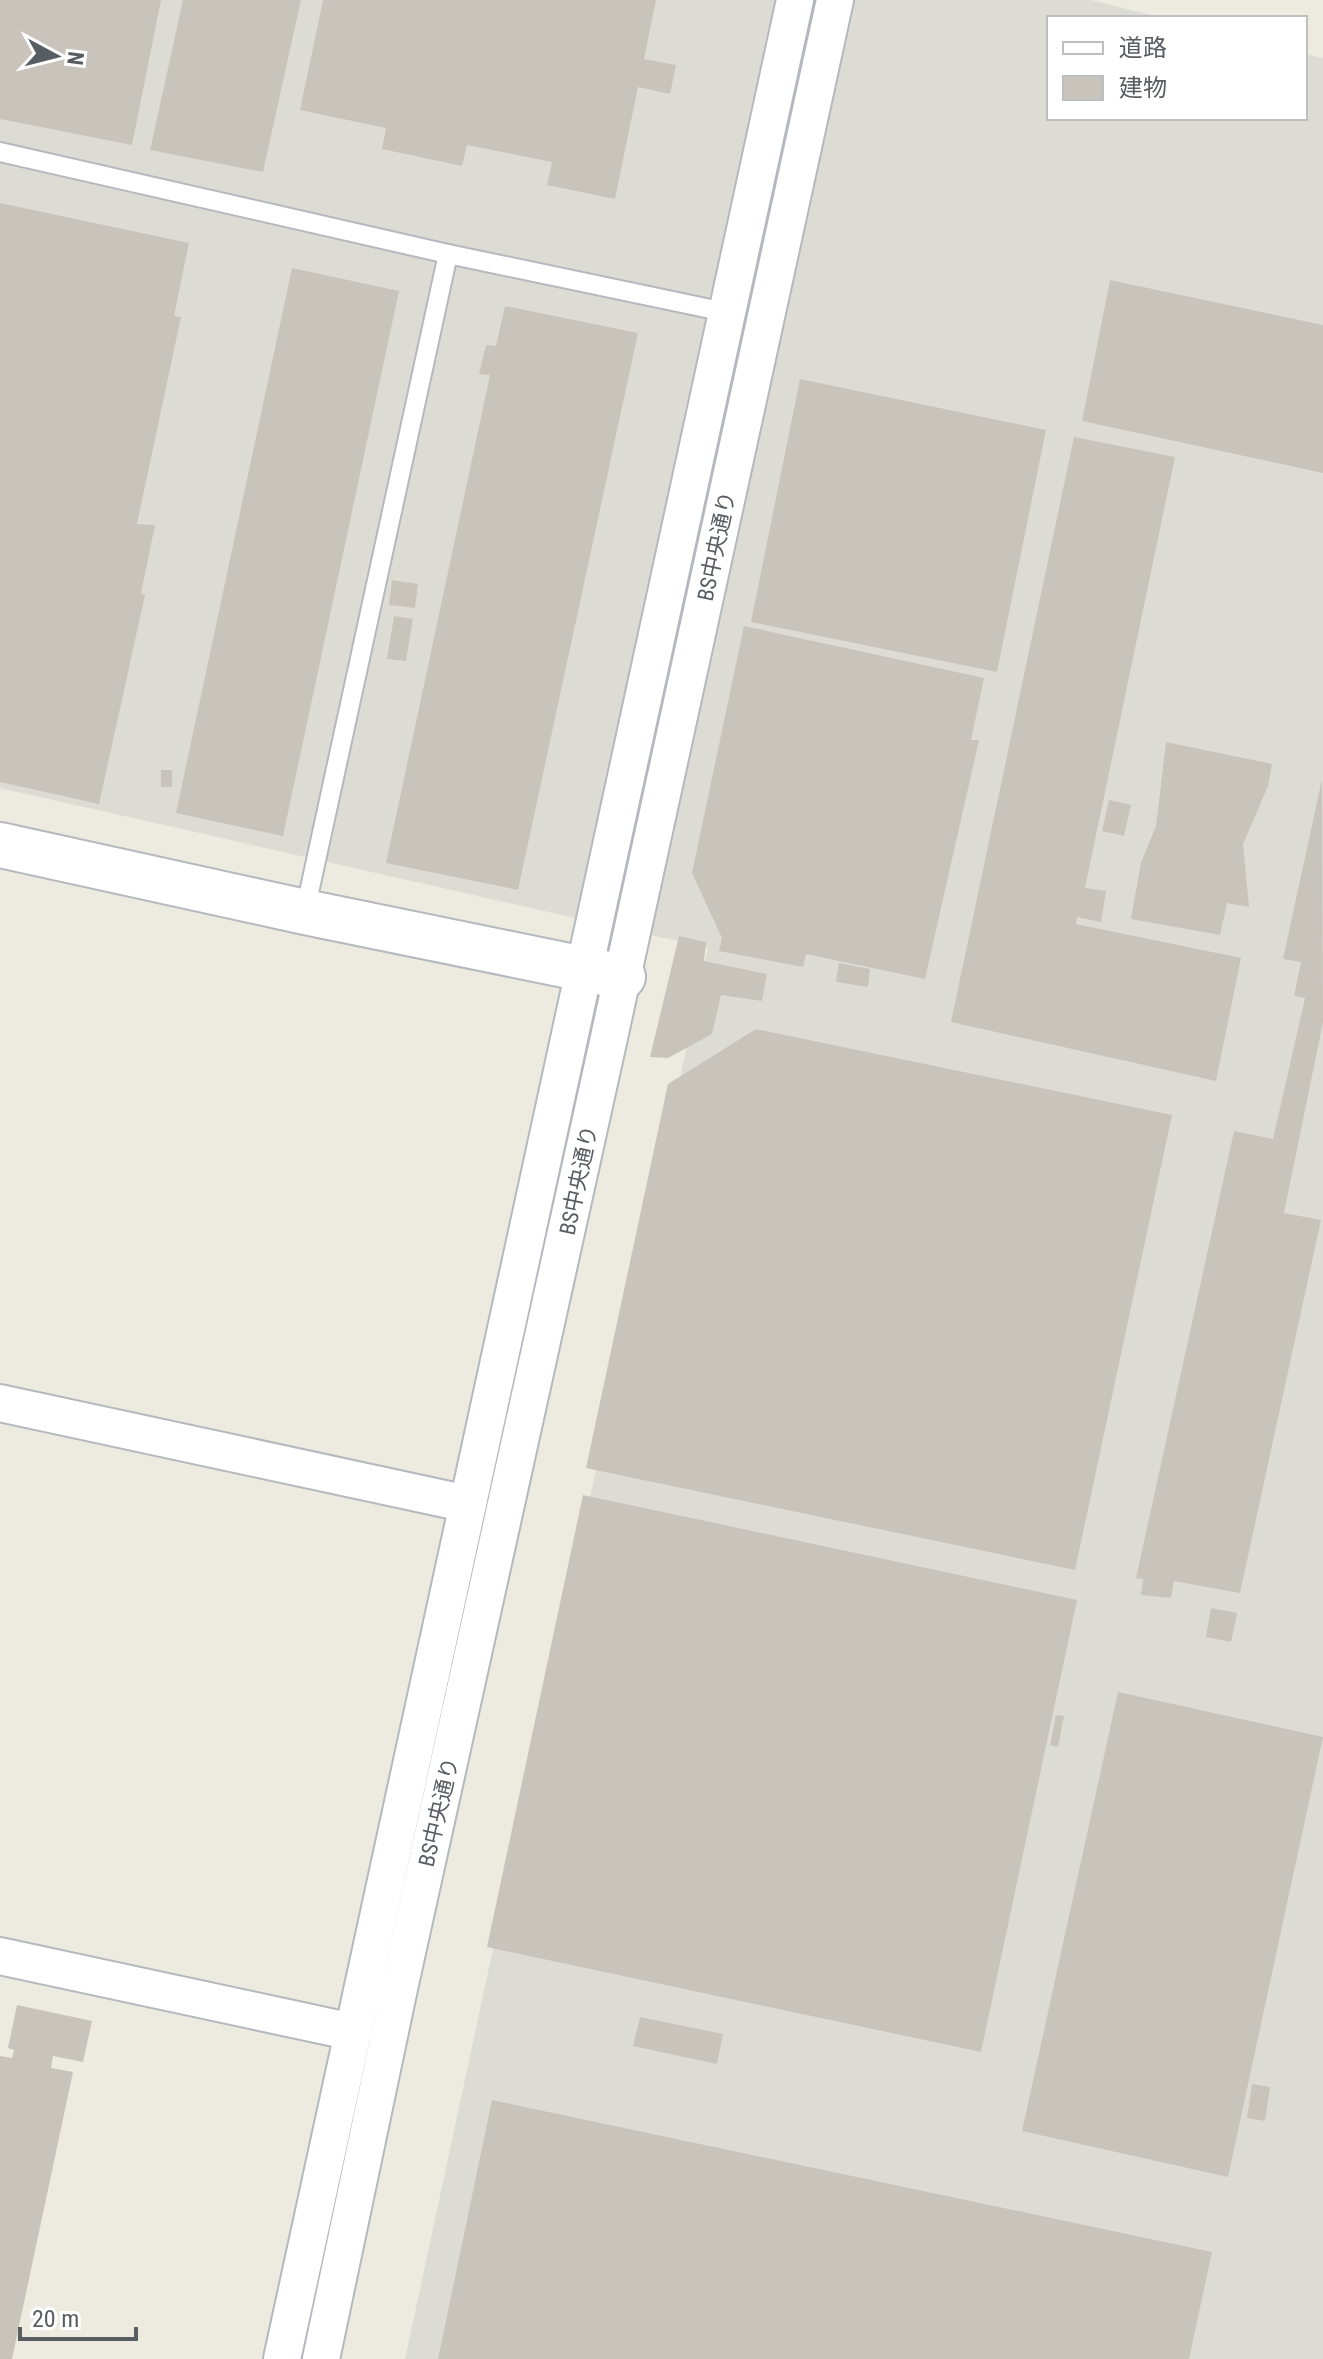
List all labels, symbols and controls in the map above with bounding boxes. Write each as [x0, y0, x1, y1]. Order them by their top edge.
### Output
north arrow [16, 16, 96, 96]
legend [1047, 16, 1307, 120]
text: 道路 [1119, 34, 1167, 62]
text: N [62, 50, 89, 67]
text: 建物 [1119, 74, 1167, 102]
street label: BS中央通り [693, 489, 740, 603]
street label: BS中央通り [555, 1123, 602, 1237]
street label: BS中央通り [414, 1755, 463, 1869]
scale bar [20, 2291, 136, 2341]
text: 20 m [32, 2305, 79, 2333]

